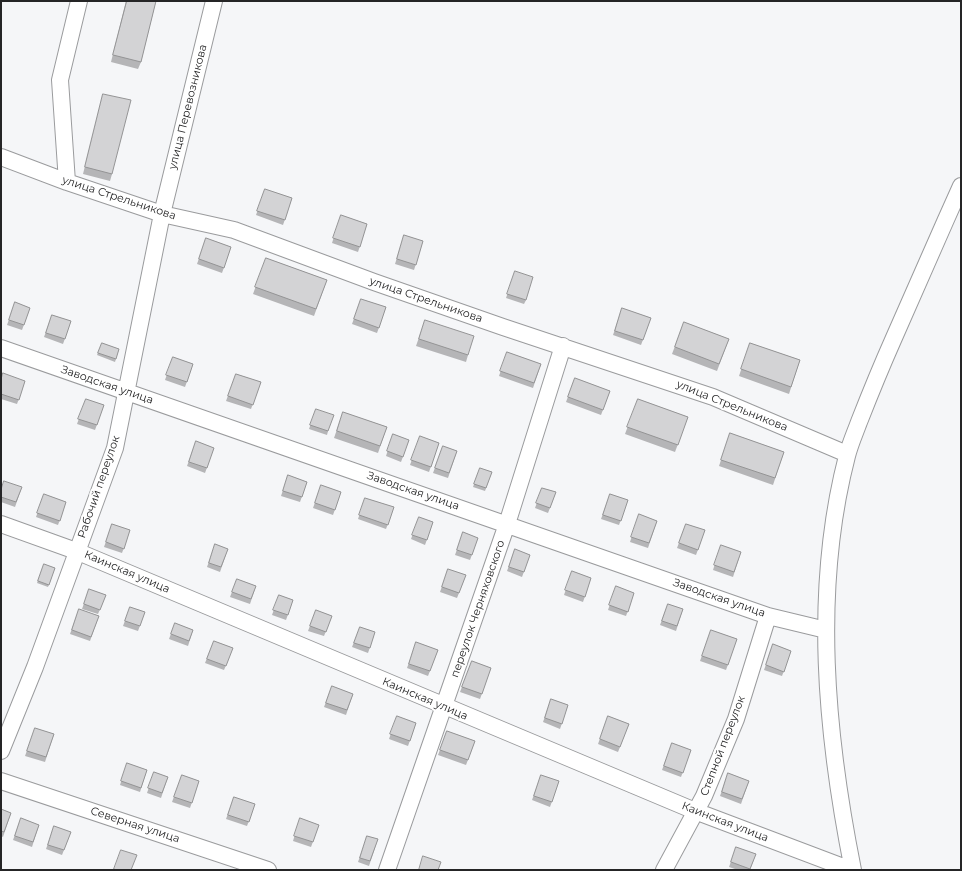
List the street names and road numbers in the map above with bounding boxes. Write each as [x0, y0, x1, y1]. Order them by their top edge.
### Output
street label: улица Перевозникова [166, 43, 210, 171]
street label: улица Стрельникова [60, 173, 178, 223]
street label: улица Стрельникова [368, 274, 484, 326]
street label: Заводская улица [59, 363, 155, 407]
street label: улица Стрельникова [674, 378, 790, 434]
street label: Рабочий переулок [75, 434, 123, 540]
street label: Заводская улица [365, 469, 461, 513]
street label: переулок Черняховского [448, 539, 508, 679]
street label: Каинская улица [82, 548, 172, 596]
street label: Заводская улица [671, 576, 767, 620]
street label: Каинская улица [380, 675, 470, 723]
street label: Степной переулок [698, 694, 748, 798]
street label: Каинская улица [680, 799, 770, 845]
street label: Северная улица [89, 804, 181, 846]

